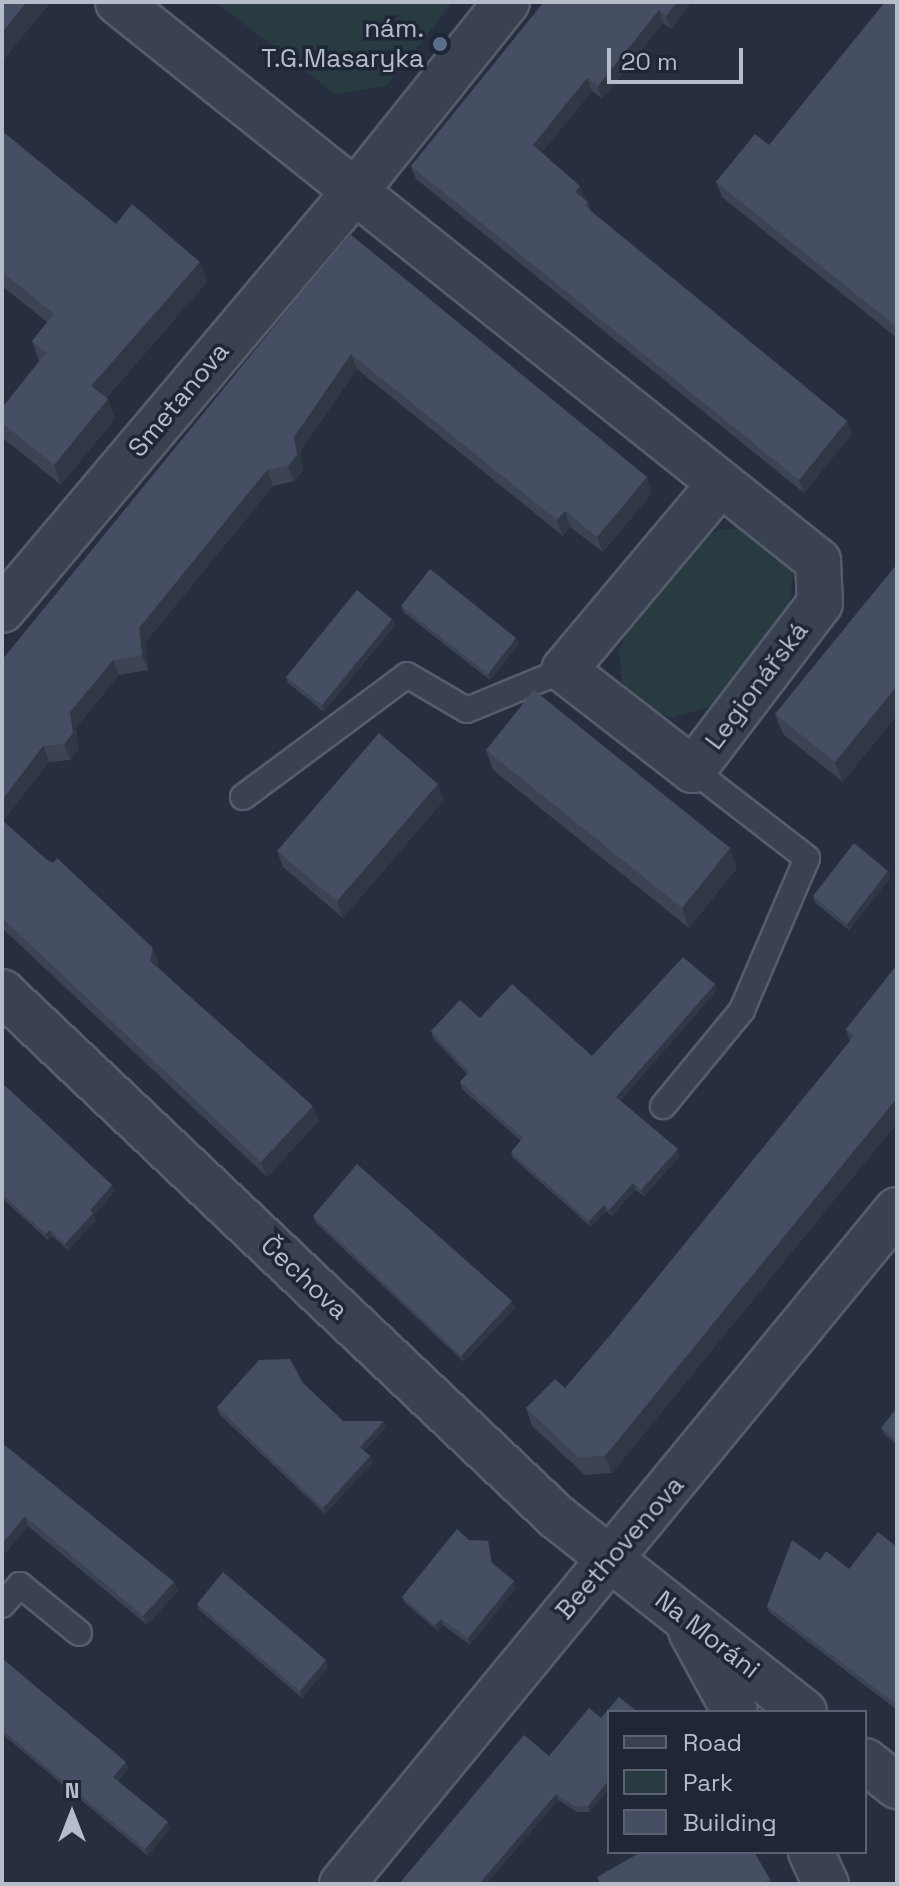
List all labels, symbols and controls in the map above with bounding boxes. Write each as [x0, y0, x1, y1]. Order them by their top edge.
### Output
place label: nám. T.G.Masaryka [261, 13, 424, 74]
scale bar [611, 32, 747, 82]
marker: nám. T.G.Masaryka [431, 35, 449, 53]
text: 20 m [621, 46, 678, 77]
street label: Smetanova [122, 336, 236, 464]
street label: Legionářská [699, 616, 815, 756]
street label: Čechova [254, 1230, 354, 1326]
street label: Beethovenova [549, 1470, 691, 1626]
street label: Na Moráni [649, 1585, 765, 1685]
legend [607, 1710, 867, 1854]
text: Road [683, 1727, 742, 1758]
text: Park [683, 1767, 733, 1798]
north arrow [32, 1774, 112, 1854]
text: N [65, 1776, 79, 1804]
text: Building [683, 1807, 777, 1838]

